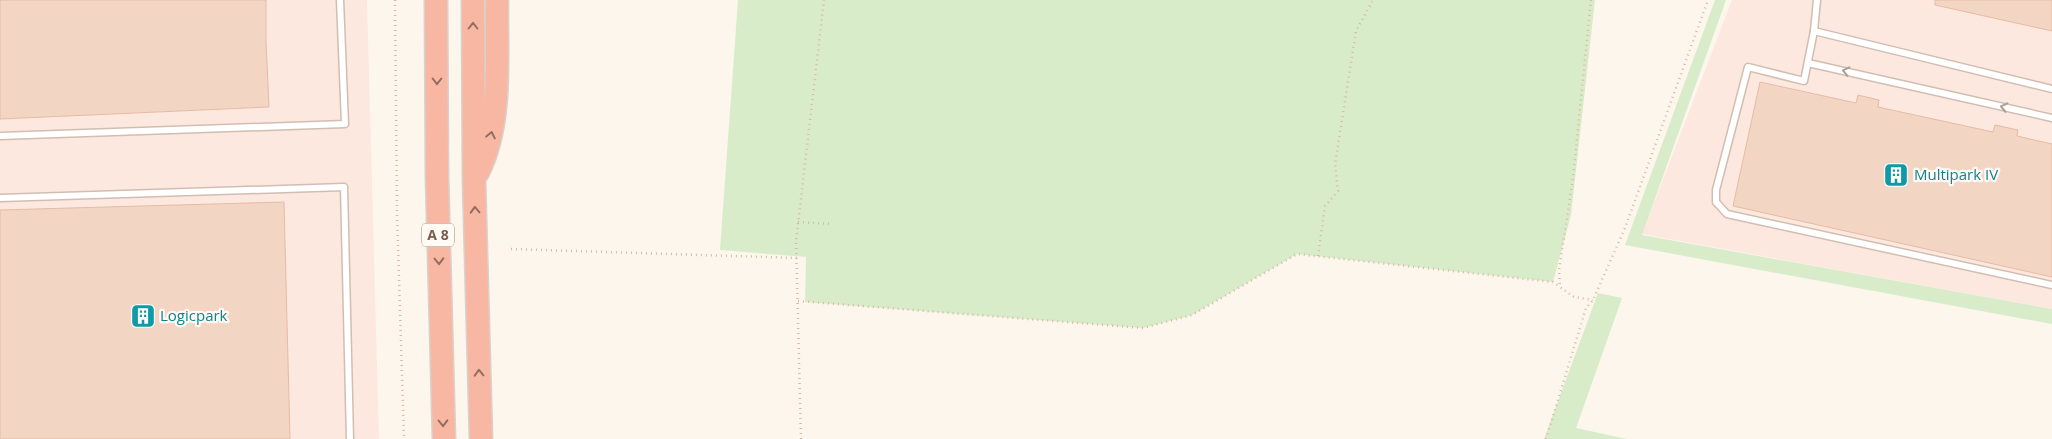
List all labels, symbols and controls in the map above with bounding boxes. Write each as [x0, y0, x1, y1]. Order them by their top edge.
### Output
one-way arrow [468, 22, 478, 30]
one-way arrow [1841, 66, 1850, 77]
one-way arrow [432, 77, 442, 85]
one-way arrow [2000, 102, 2009, 113]
one-way arrow [486, 130, 496, 139]
building icon: Multipark IV [1883, 162, 1909, 188]
place label: Multipark IV [1914, 164, 1998, 184]
one-way arrow [470, 206, 480, 214]
road number: A 8 [422, 224, 454, 246]
one-way arrow [434, 257, 444, 265]
building icon: Logicpark [130, 303, 156, 329]
place label: Logicpark [160, 305, 228, 325]
one-way arrow [474, 369, 485, 377]
one-way arrow [438, 420, 448, 427]

